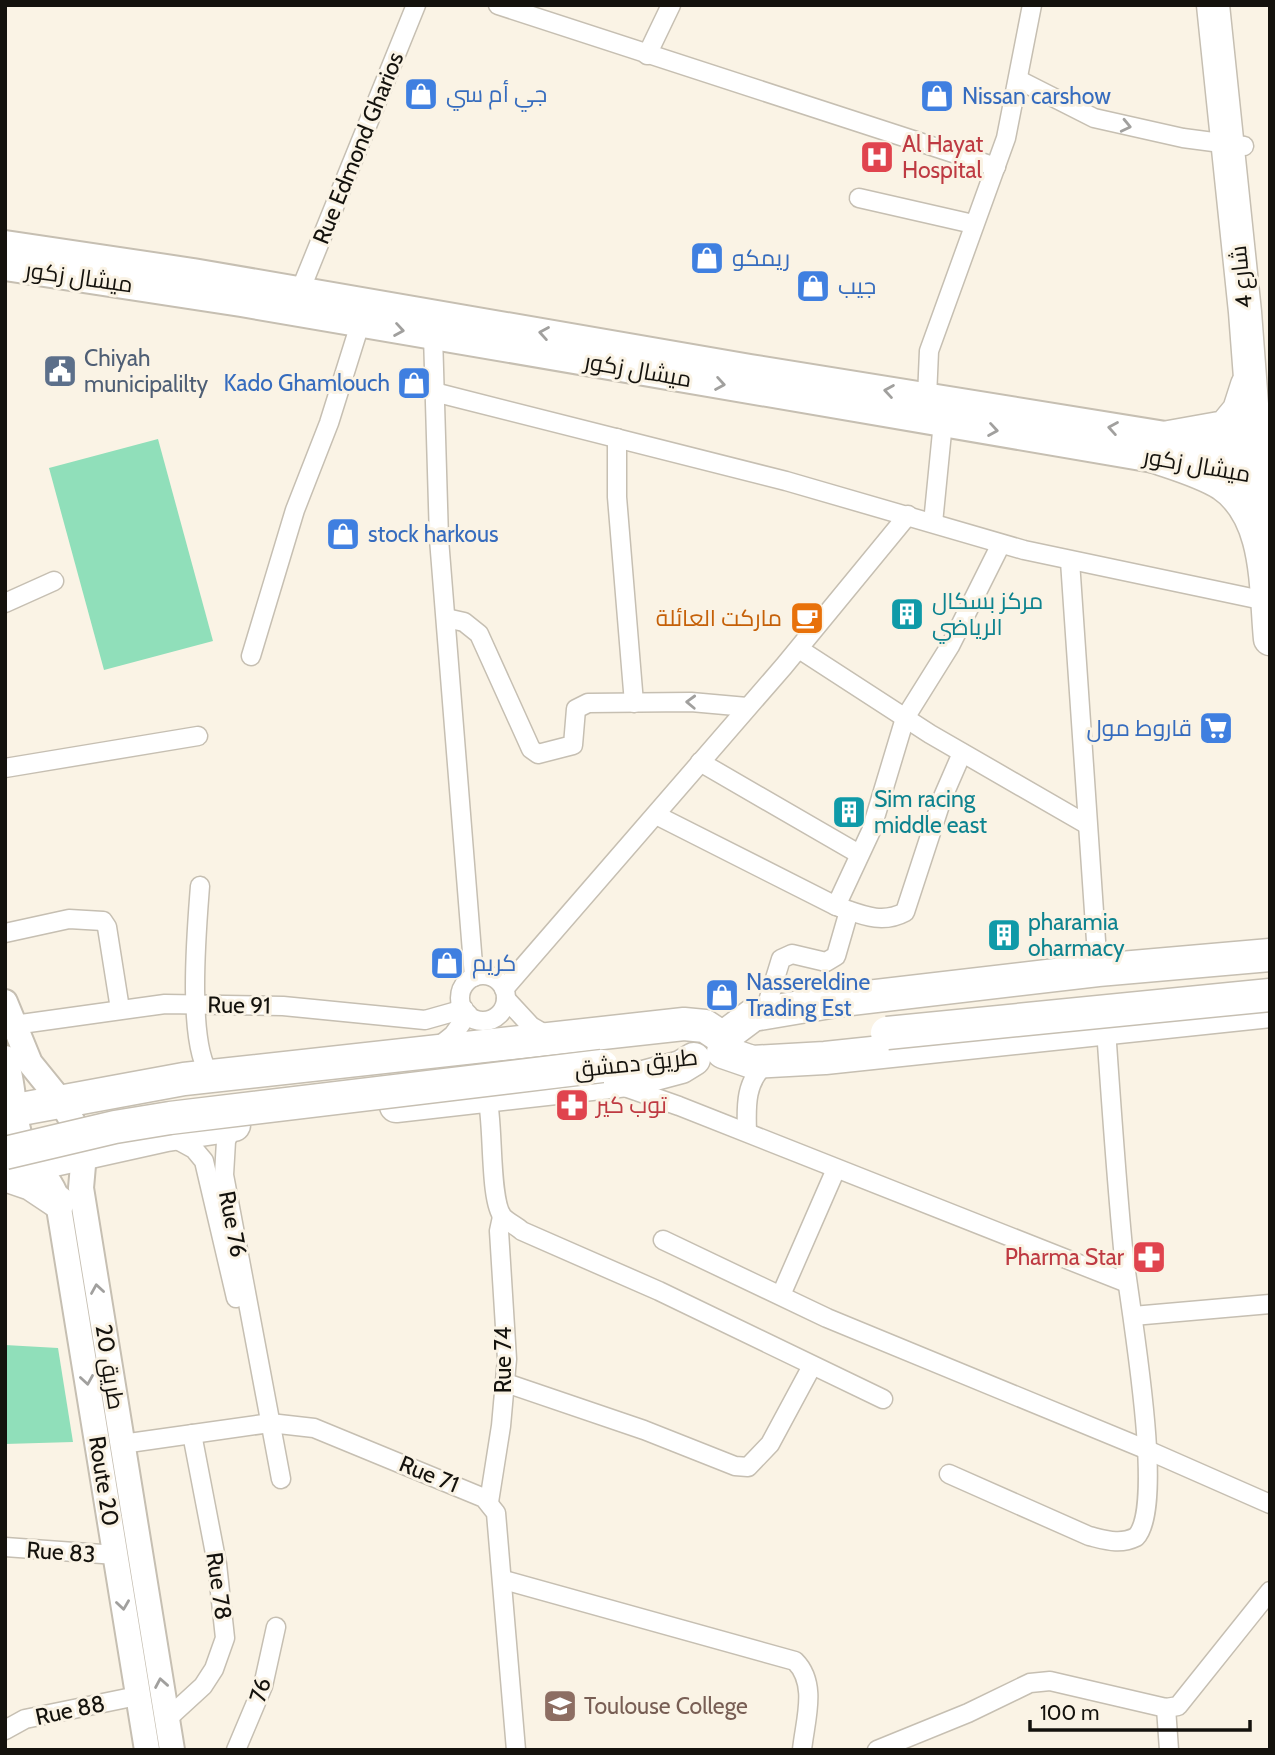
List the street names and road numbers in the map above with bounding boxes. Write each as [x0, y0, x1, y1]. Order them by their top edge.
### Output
street label: Rue Edmond Gharios [307, 48, 409, 248]
street label: شارع 4 [1224, 244, 1260, 310]
street label: ميشال زكور [21, 255, 135, 298]
street label: ميشال زكور [580, 346, 694, 393]
street label: ميشال زكور [1139, 441, 1253, 488]
street label: Rue 91 [207, 990, 271, 1020]
street label: طريق دمشق [573, 1043, 699, 1083]
street label: Rue 76 [213, 1189, 253, 1259]
street label: طريق 20 [89, 1322, 131, 1412]
street label: Rue 74 [489, 1327, 517, 1393]
street label: Route 20 [83, 1434, 125, 1528]
street label: Rue 71 [395, 1449, 463, 1499]
street label: Rue 83 [26, 1536, 96, 1568]
street label: Rue 78 [200, 1550, 238, 1622]
street label: 76 [243, 1674, 277, 1706]
street label: Rue 88 [33, 1689, 107, 1731]

